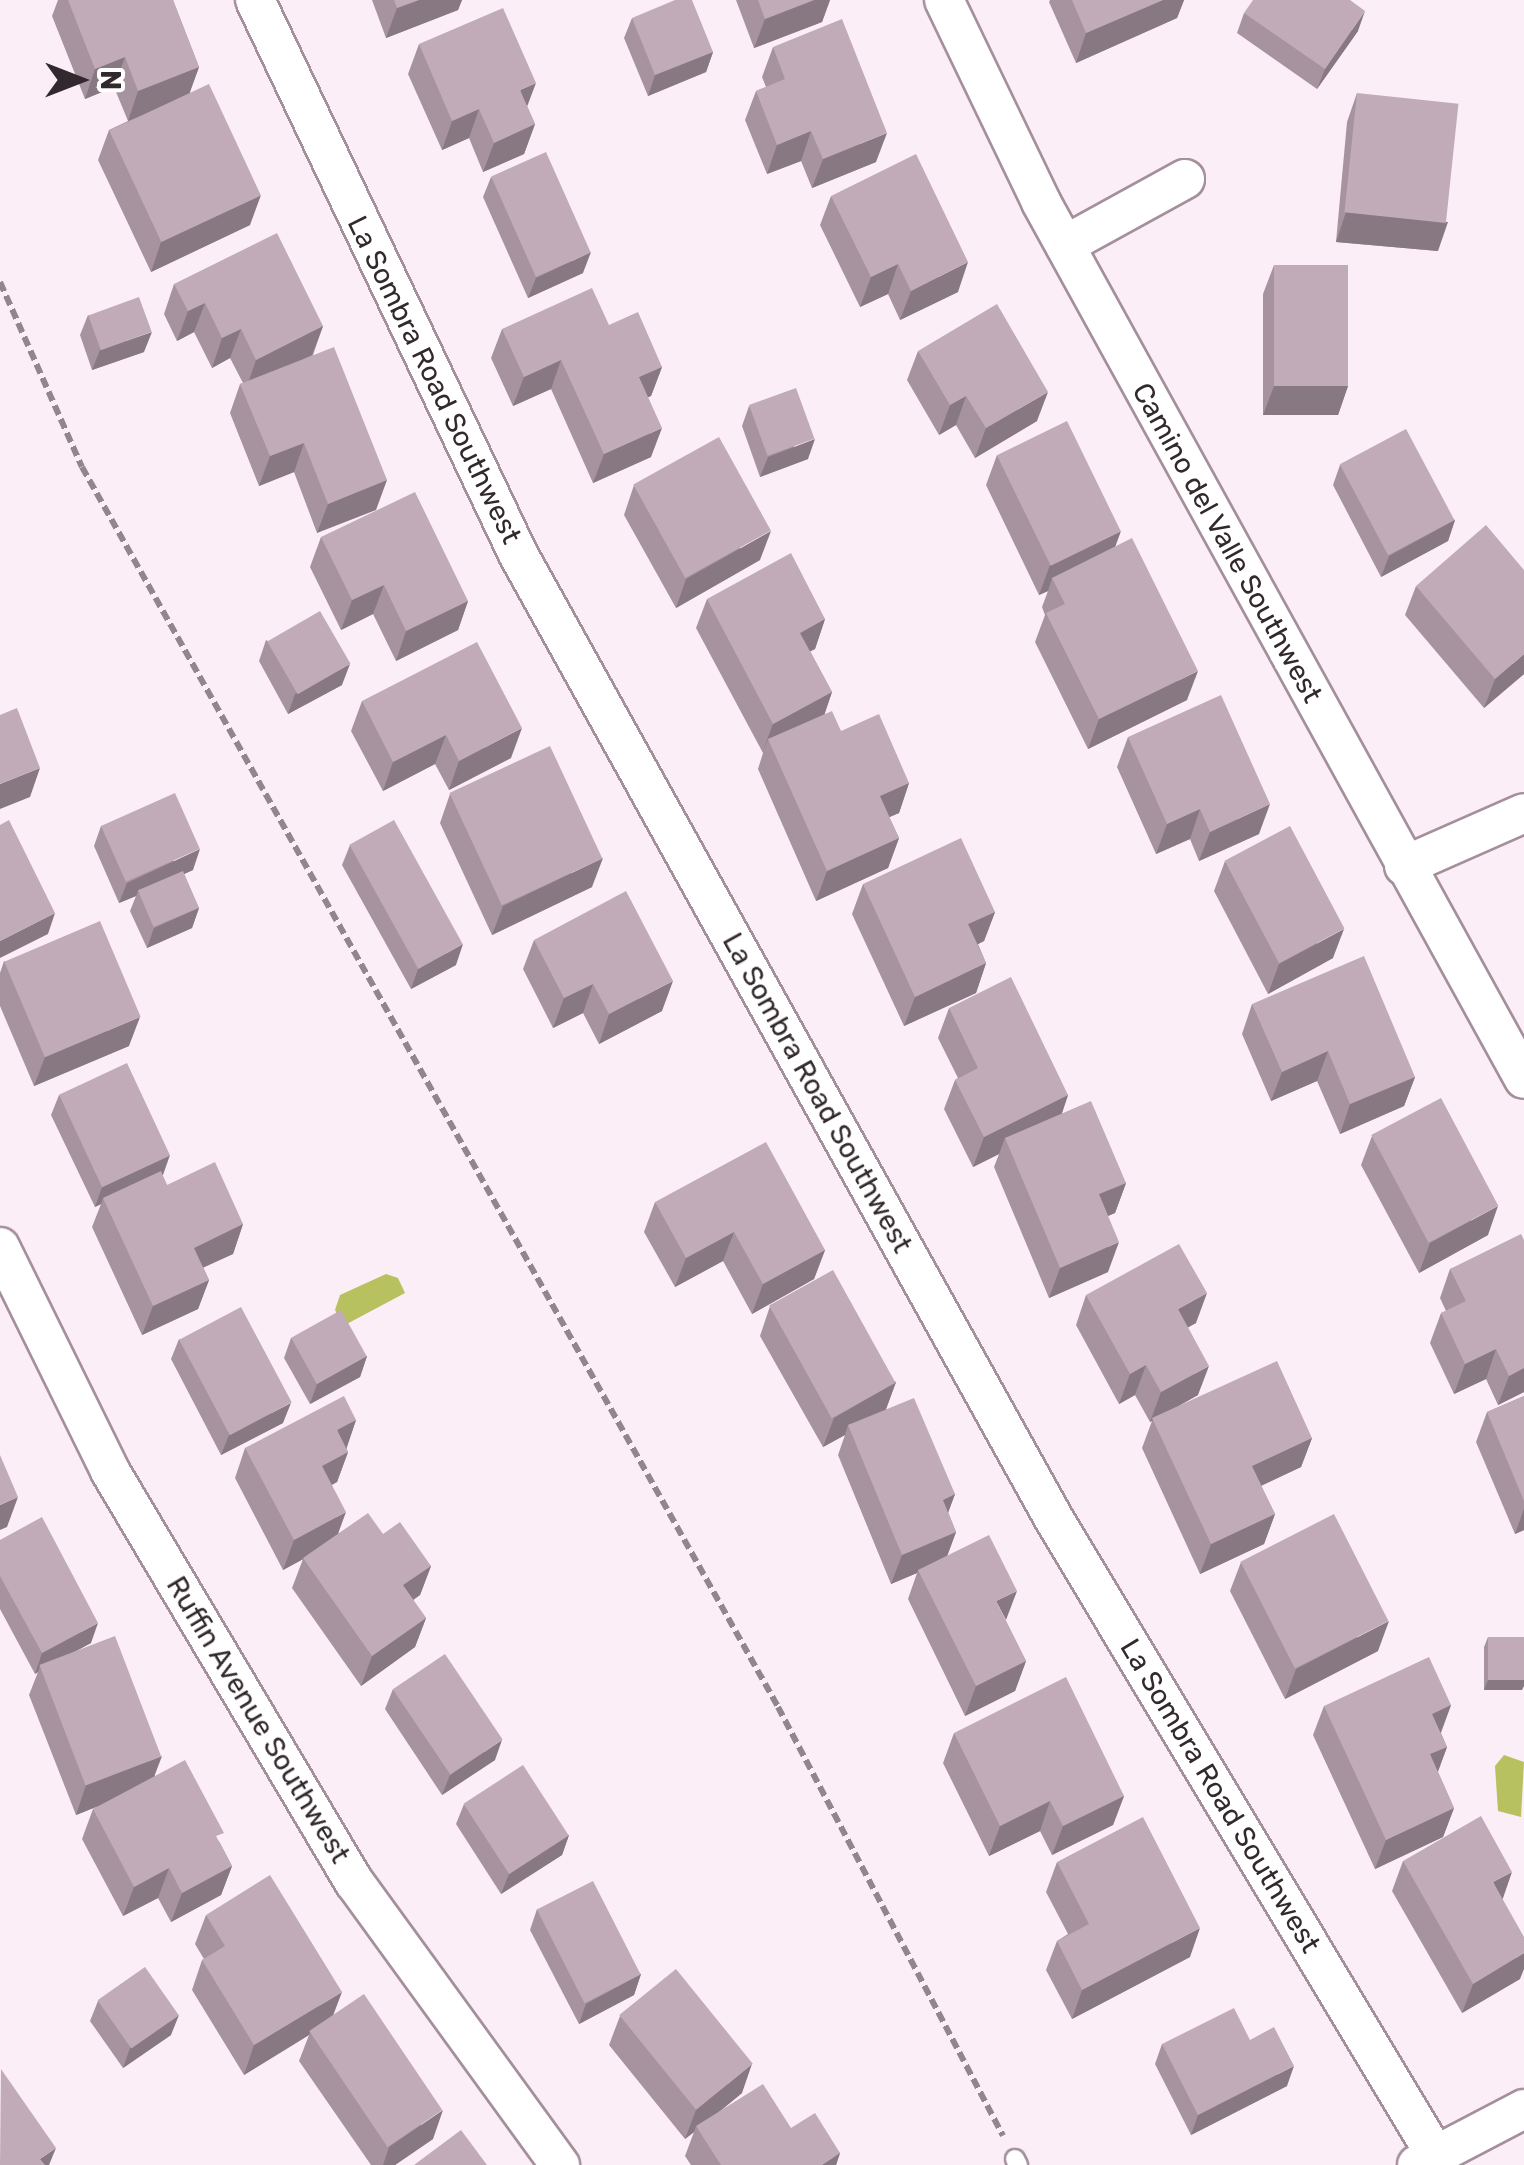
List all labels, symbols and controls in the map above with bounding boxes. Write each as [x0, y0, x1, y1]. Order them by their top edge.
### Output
north arrow [30, 30, 130, 130]
text: N [94, 70, 127, 90]
street label: La Sombra Road Southwest [340, 211, 528, 549]
street label: Camino del Valle Southwest [1125, 377, 1329, 709]
street label: La Sombra Road Southwest [715, 927, 919, 1259]
street label: Ruffin Avenue Southwest [159, 1570, 357, 1870]
street label: La Sombra Road Southwest [1113, 1633, 1327, 1959]

